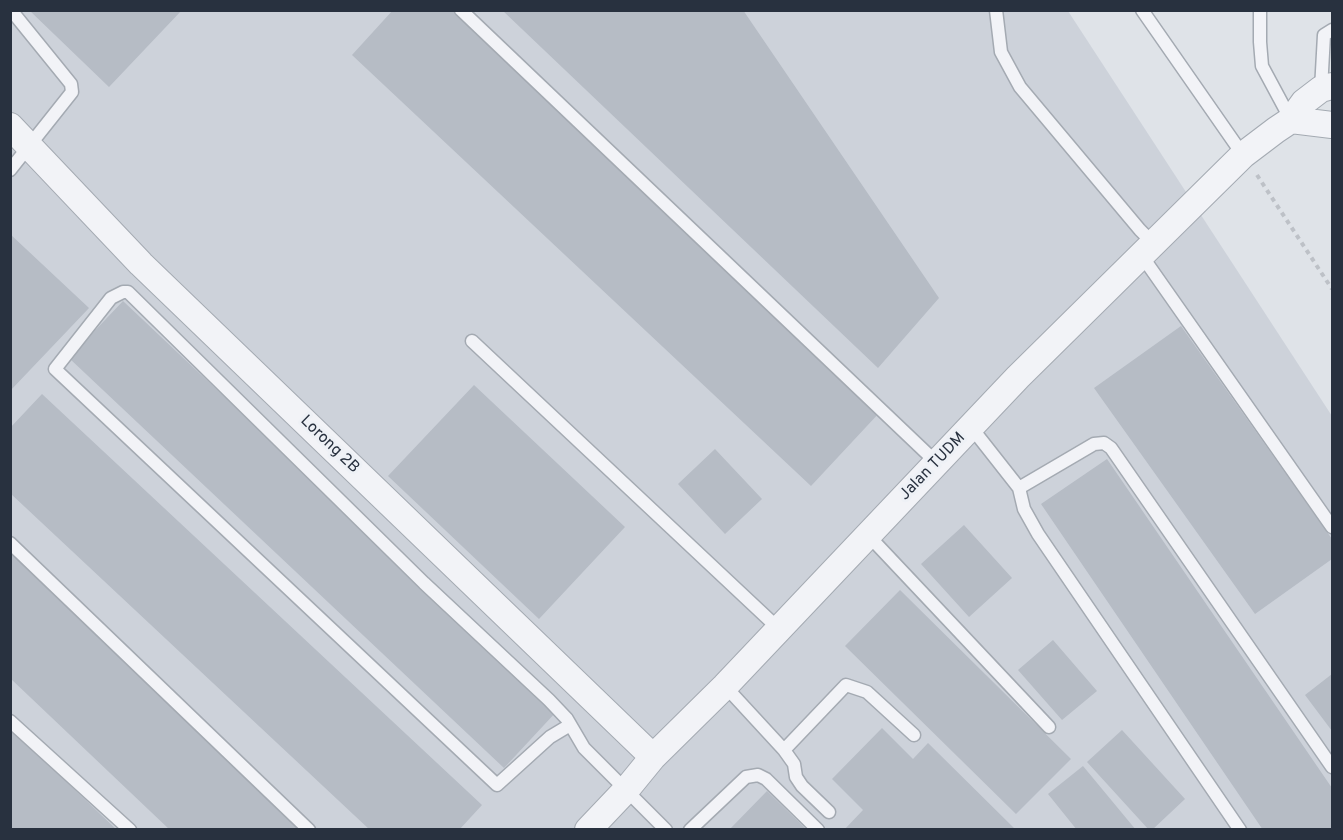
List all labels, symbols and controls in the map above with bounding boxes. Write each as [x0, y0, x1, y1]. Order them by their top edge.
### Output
street label: Lorong 2B [295, 412, 363, 478]
street label: Jalan TUDM [896, 429, 970, 505]

